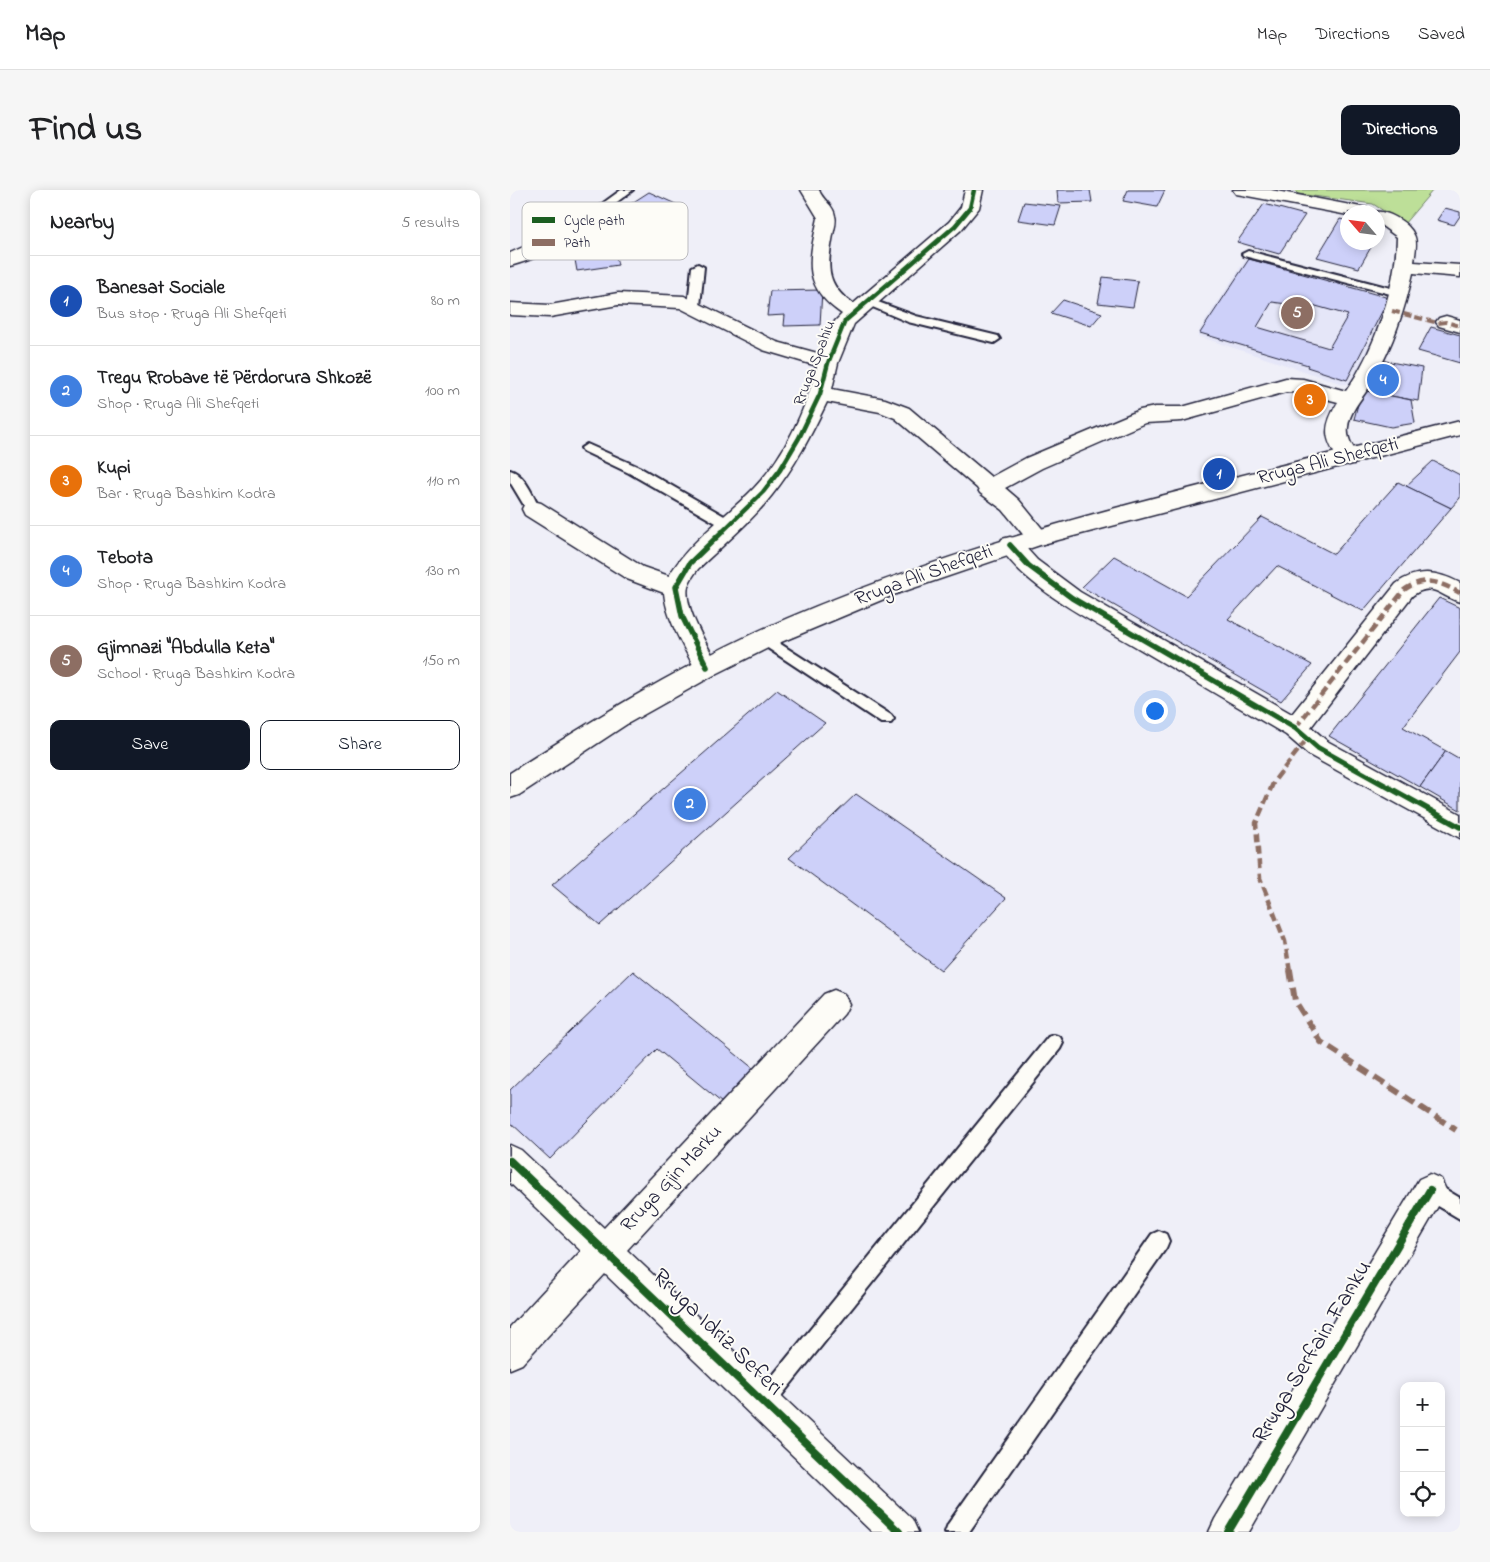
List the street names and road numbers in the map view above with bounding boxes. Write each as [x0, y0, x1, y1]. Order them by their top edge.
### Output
street label: Rruga Spahiu [788, 317, 842, 409]
street label: Rruga Ali Shefqeti [1254, 430, 1402, 495]
street label: Rruga Ali Shefqeti [851, 538, 997, 615]
street label: Rruga Gjin Marku [614, 1119, 730, 1240]
street label: Rruga Serfain Fanku [1244, 1254, 1382, 1450]
street label: Rruga Idriz Seferi [643, 1261, 791, 1405]

